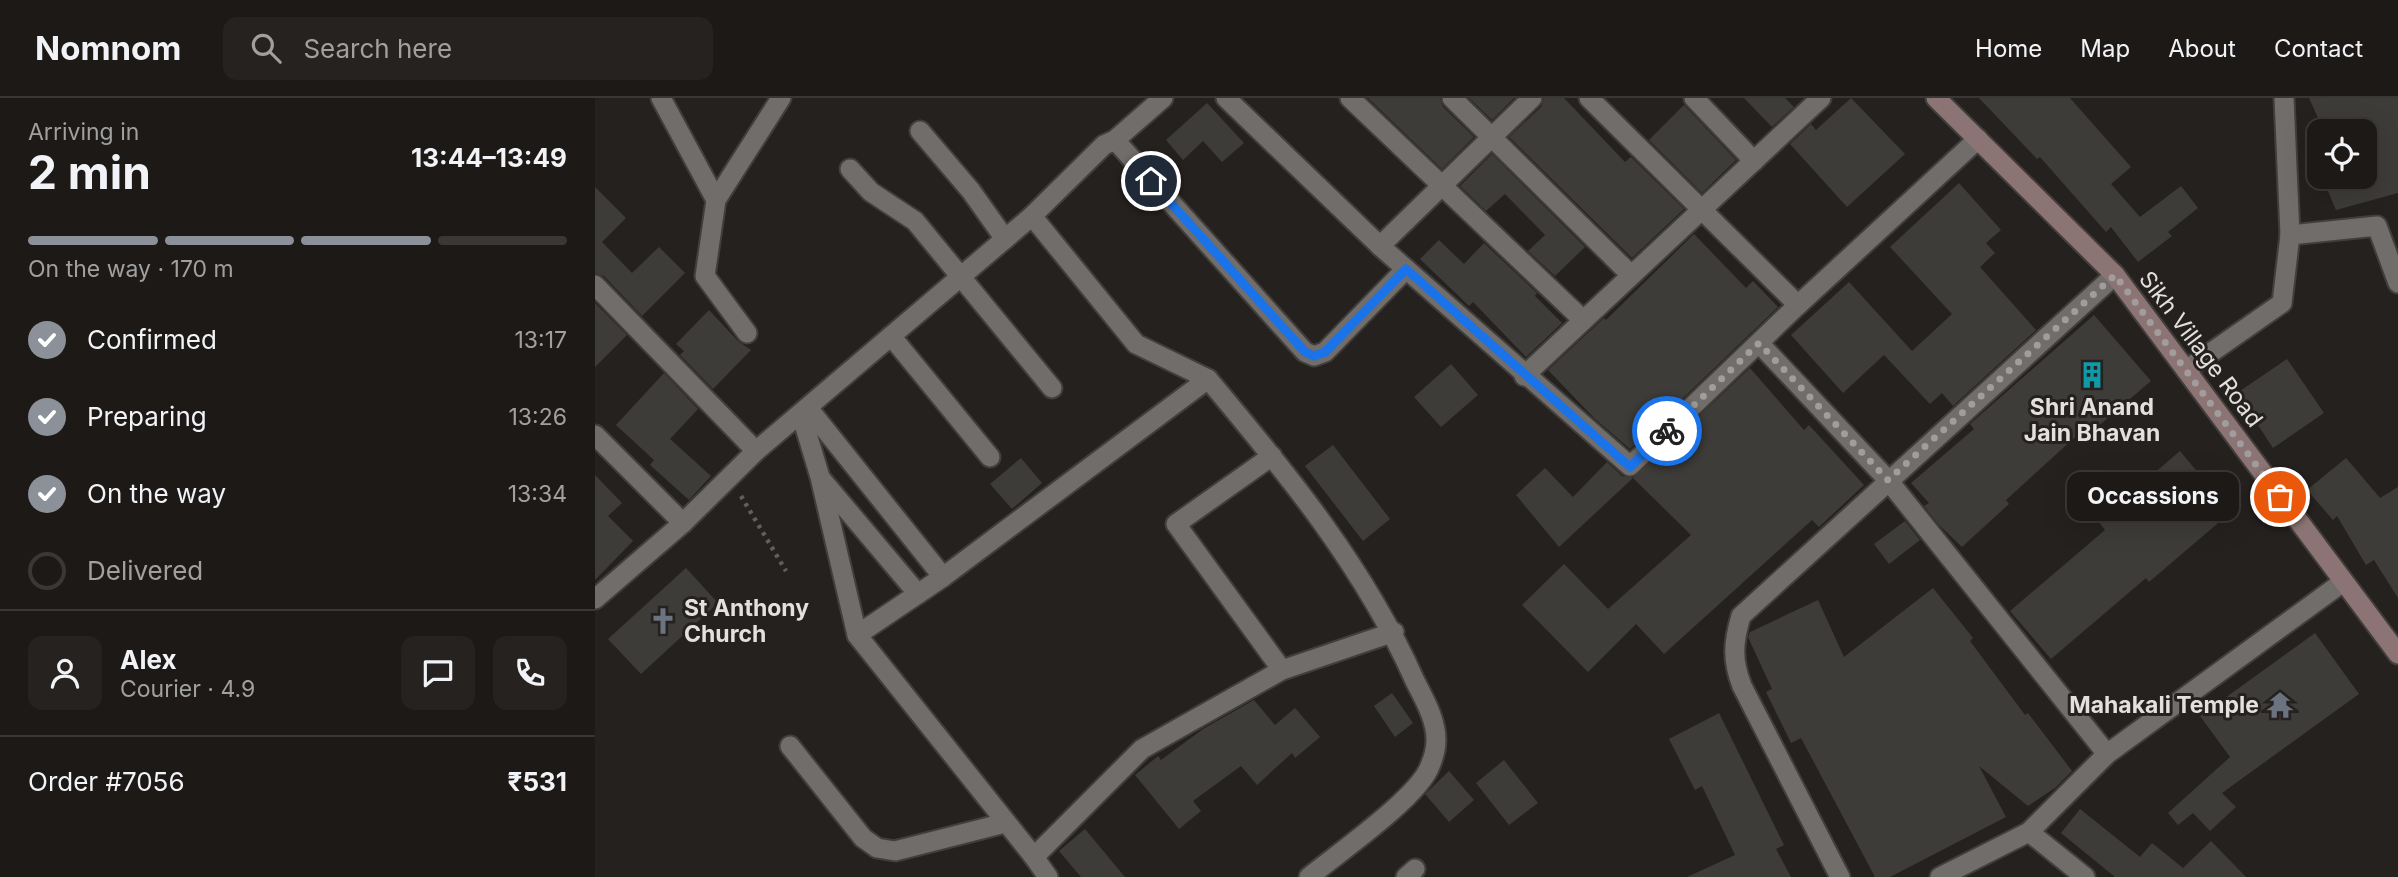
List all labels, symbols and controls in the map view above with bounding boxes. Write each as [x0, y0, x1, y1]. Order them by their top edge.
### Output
search box [223, 17, 713, 80]
text: Nomnom [35, 28, 181, 68]
icon: search [247, 29, 285, 67]
text: Search here [303, 33, 452, 64]
text: Home [1975, 34, 2042, 63]
text: Map [2080, 34, 2130, 63]
text: About [2168, 34, 2236, 63]
text: Contact [2274, 34, 2363, 63]
text: Arriving in [28, 118, 139, 146]
map controls [2307, 119, 2377, 189]
button: locate [2307, 119, 2377, 189]
text: 13:44–13:49 [411, 142, 567, 173]
text: 2 min [28, 144, 151, 200]
pin [1121, 151, 1181, 211]
icon: home [1132, 162, 1170, 200]
text: On the way · 170 m [28, 255, 234, 283]
street label: Sikh Village Road [2133, 266, 2269, 432]
icon: check [28, 321, 66, 359]
text: Confirmed [87, 324, 217, 355]
text: 13:17 [514, 326, 567, 354]
building icon: Shri Anand Jain Bhavan [2077, 360, 2107, 390]
place label: Shri Anand Jain Bhavan [2024, 393, 2160, 447]
courier [1632, 396, 1702, 466]
icon: check [28, 398, 66, 436]
text: Preparing [87, 401, 207, 432]
text: 13:26 [509, 403, 567, 431]
icon: bike [1648, 412, 1686, 450]
pin [2250, 467, 2310, 527]
callout: Occassions [2067, 472, 2238, 522]
icon: check [28, 475, 66, 513]
text: On the way [87, 478, 226, 509]
icon: bag [2261, 478, 2299, 516]
text: 13:34 [508, 480, 567, 508]
text: Occassions [2087, 482, 2219, 510]
text: Delivered [87, 555, 203, 586]
place label: St Anthony Church [684, 594, 809, 648]
church icon: St Anthony Church [648, 606, 678, 636]
button: person [28, 636, 102, 710]
button: chat [401, 636, 475, 710]
button: phone [493, 636, 567, 710]
text: Alex [120, 644, 177, 675]
text: Courier · 4.9 [120, 675, 255, 703]
temple icon: Mahakali Temple [2265, 690, 2295, 720]
place label: Mahakali Temple [2069, 691, 2259, 719]
text: Order #7056 [28, 766, 185, 797]
text: ₹531 [508, 766, 567, 797]

